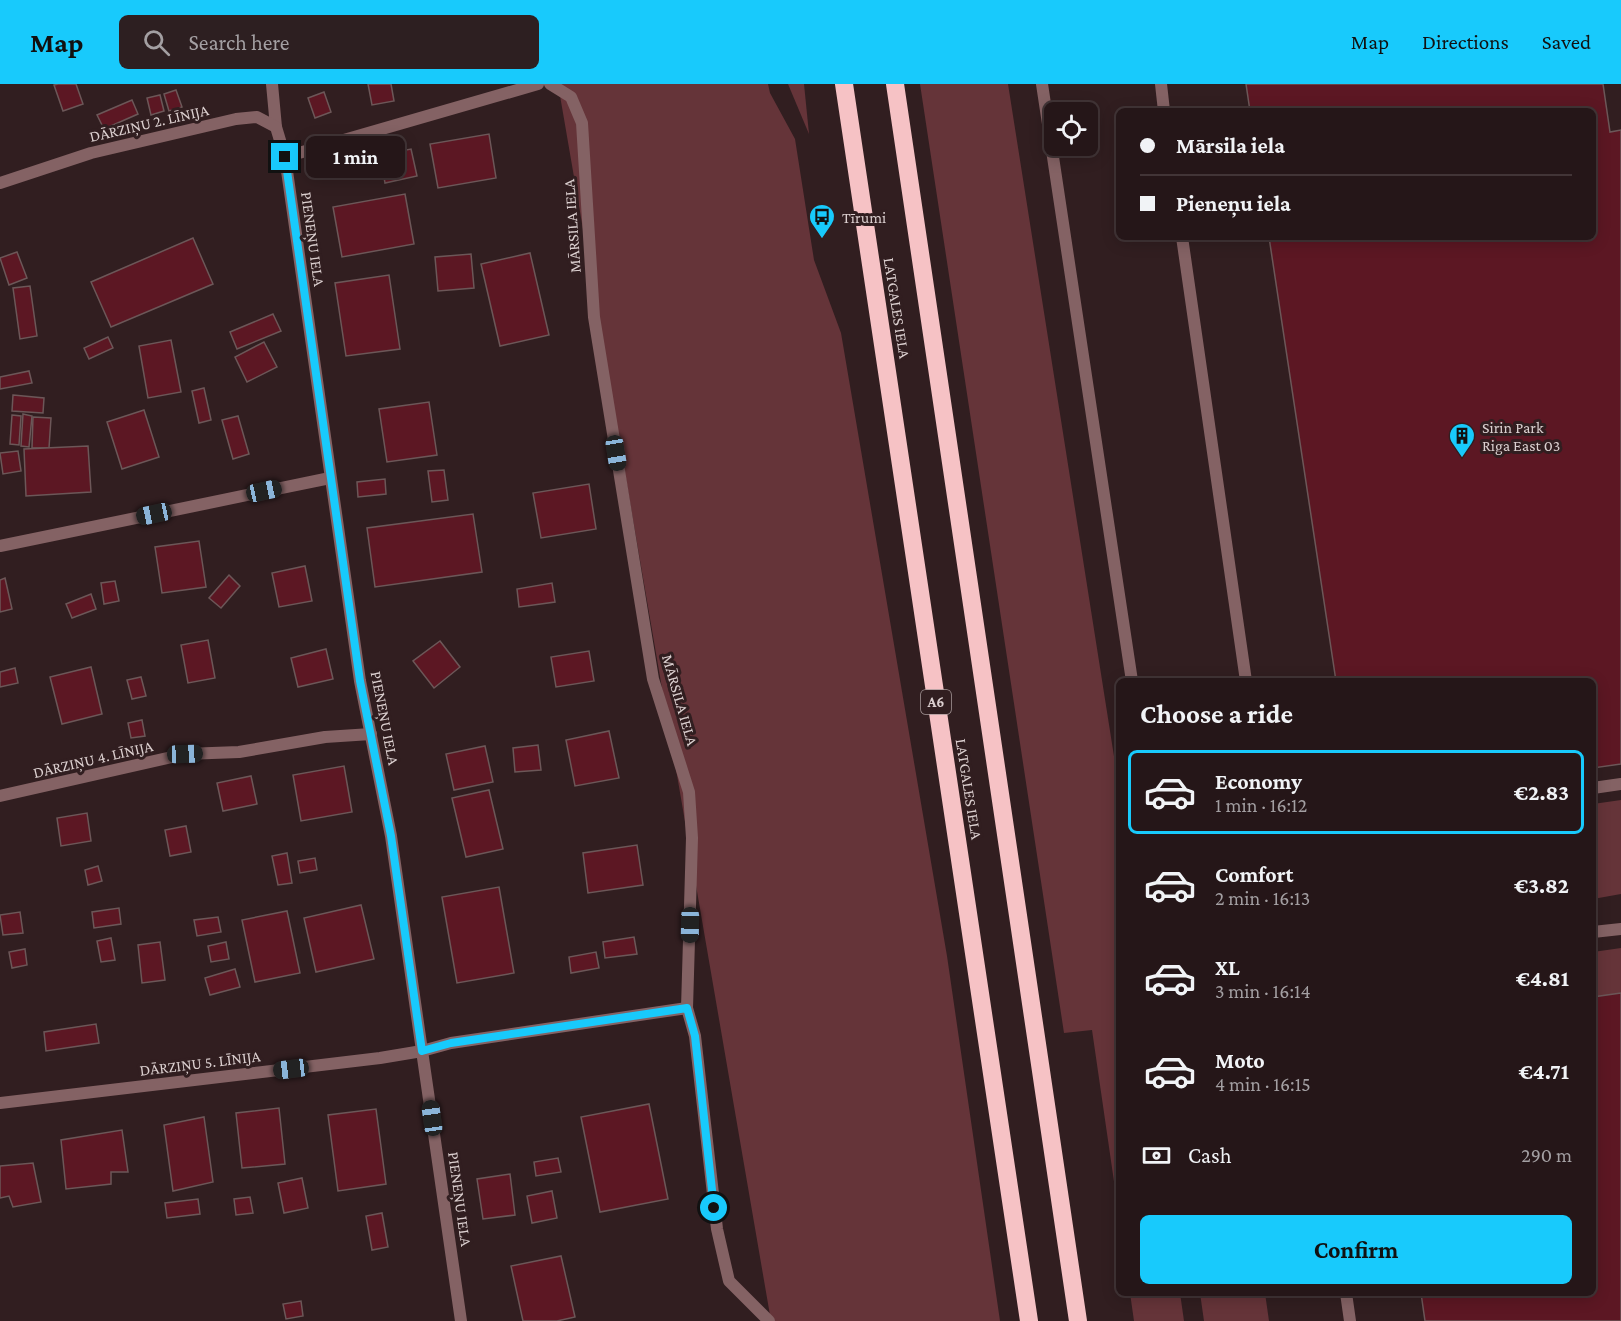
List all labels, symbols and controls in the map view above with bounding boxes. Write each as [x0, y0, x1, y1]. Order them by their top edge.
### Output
search box [119, 15, 539, 69]
icon: search [140, 26, 173, 59]
text: Map [30, 27, 83, 58]
text: Search here [188, 30, 289, 55]
text: Map [1351, 30, 1389, 54]
text: Directions [1422, 30, 1509, 54]
text: Saved [1542, 30, 1591, 54]
street label: DĀRZIŅU 2. LĪNIJA [88, 101, 212, 147]
map controls [1044, 102, 1098, 156]
button: locate [1044, 102, 1098, 156]
text: Mārsila iela [1176, 133, 1285, 158]
callout: 1 min [306, 136, 405, 178]
route end [271, 143, 298, 170]
text: 1 min [333, 146, 378, 168]
street label: MĀRSILA IELA [560, 178, 584, 274]
street label: PIENEŅU IELA [296, 191, 328, 289]
text: Pieneņu iela [1176, 191, 1291, 216]
bus stop icon: Tīrumi [807, 202, 837, 240]
place label: Tīrumi [842, 209, 886, 226]
street label: LATGALES IELA [881, 256, 914, 361]
place label: Sirin Park Riga East 03 [1482, 419, 1560, 455]
building icon: Sirin Park Riga East 03 [1447, 421, 1477, 459]
car [604, 434, 628, 472]
car [245, 478, 283, 504]
car [135, 501, 173, 527]
street label: MĀRSILA IELA [659, 652, 701, 748]
street label: PIENEŅU IELA [366, 670, 403, 768]
road number: A6 [921, 690, 951, 714]
text: Choose a ride [1140, 699, 1293, 729]
street label: DĀRZIŅU 4. LĪNIJA [31, 737, 156, 783]
street label: LATGALES IELA [953, 737, 986, 842]
car [167, 744, 203, 764]
icon: car [1143, 765, 1197, 819]
text: Economy [1215, 769, 1302, 794]
text: €2.83 [1514, 780, 1569, 805]
text: 1 min · 16:12 [1215, 794, 1307, 816]
icon: car [1143, 858, 1197, 912]
text: Comfort [1215, 862, 1293, 887]
text: €3.82 [1514, 873, 1569, 898]
text: 2 min · 16:13 [1215, 887, 1310, 909]
car [681, 907, 699, 943]
icon: car [1143, 951, 1197, 1005]
text: XL [1215, 955, 1240, 980]
text: €4.81 [1516, 966, 1569, 991]
text: 3 min · 16:14 [1215, 980, 1311, 1002]
icon: car [1143, 1044, 1197, 1098]
street label: DĀRZIŅU 5. LĪNIJA [139, 1047, 263, 1081]
text: Moto [1215, 1048, 1265, 1073]
car [272, 1058, 310, 1080]
text: €4.71 [1519, 1059, 1569, 1084]
text: 4 min · 16:15 [1215, 1073, 1311, 1095]
car [421, 1099, 443, 1137]
icon: cash [1140, 1139, 1173, 1172]
text: Cash [1188, 1143, 1232, 1168]
text: 290 m [1521, 1144, 1572, 1166]
street label: PIENEŅU IELA [443, 1151, 475, 1249]
route start [700, 1194, 727, 1221]
button: Confirm [1140, 1215, 1572, 1284]

